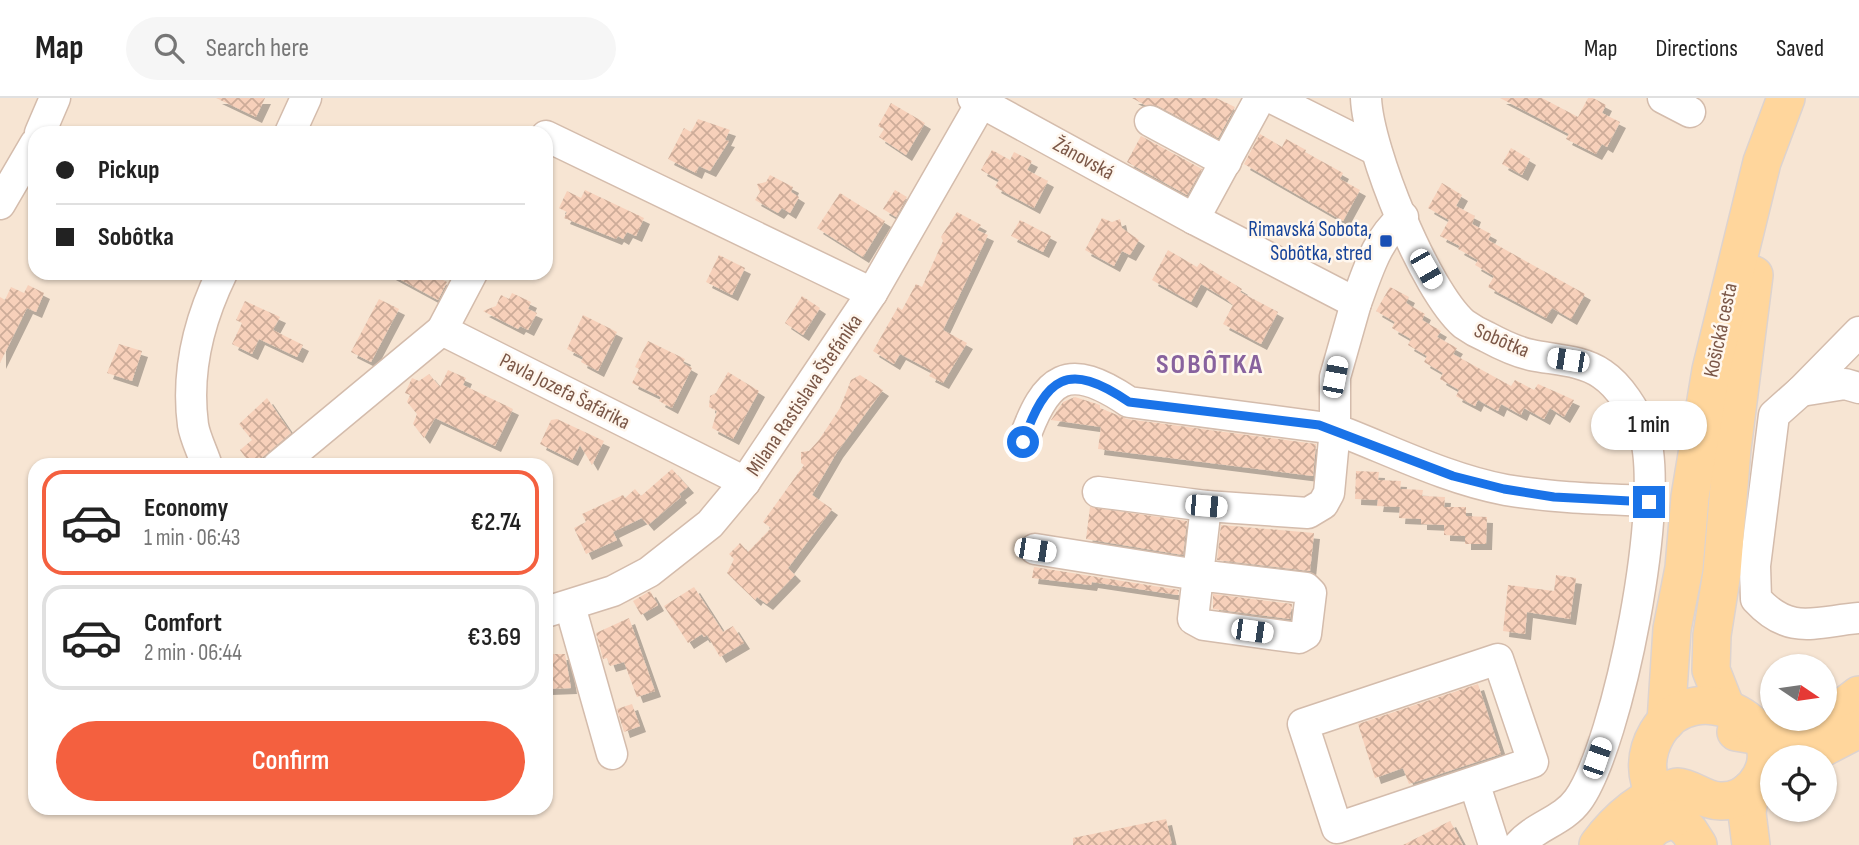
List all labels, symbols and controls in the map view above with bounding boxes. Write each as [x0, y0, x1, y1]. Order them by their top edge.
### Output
search box [126, 17, 616, 80]
text: Map [35, 28, 84, 68]
icon: search [150, 29, 188, 67]
text: Search here [206, 33, 309, 64]
text: Map [1584, 34, 1617, 63]
text: Directions [1655, 34, 1738, 63]
text: Saved [1776, 34, 1824, 63]
street label: Žánovská [1049, 132, 1119, 185]
text: Pickup [98, 155, 160, 186]
place label: Rimavská Sobota, Sobôtka, stred [1248, 217, 1372, 266]
text: Sobôtka [98, 222, 174, 253]
marker: Rimavská Sobota, Sobôtka, stred [1378, 233, 1394, 249]
car [1407, 246, 1446, 292]
street label: Košická cesta [1698, 281, 1743, 380]
street label: Milana Rastislava Štefánika [741, 310, 868, 481]
street label: Sobôtka [1470, 318, 1533, 363]
car [1546, 346, 1591, 374]
street label: Pavla Jozefa Šafárika [495, 348, 634, 435]
district label: SOBÔTKA [1156, 348, 1264, 381]
car [1321, 354, 1350, 400]
callout: 1 min [1591, 400, 1707, 450]
text: 1 min [1628, 411, 1670, 439]
route start [1007, 426, 1039, 458]
route end [1633, 486, 1665, 518]
icon: car [60, 491, 123, 554]
text: Economy [144, 493, 228, 524]
car [1185, 494, 1228, 518]
text: €2.74 [471, 507, 521, 538]
text: 1 min · 06:43 [144, 524, 241, 552]
car [1013, 536, 1058, 564]
icon: car [60, 606, 123, 669]
text: Comfort [144, 608, 222, 639]
car [1230, 618, 1275, 644]
text: €3.69 [467, 622, 521, 653]
text: 2 min · 06:44 [144, 639, 242, 667]
north arrow [1760, 654, 1838, 732]
map controls [1760, 654, 1837, 822]
button: Confirm [56, 721, 525, 801]
car [1581, 735, 1614, 781]
button: locate [1760, 745, 1837, 822]

